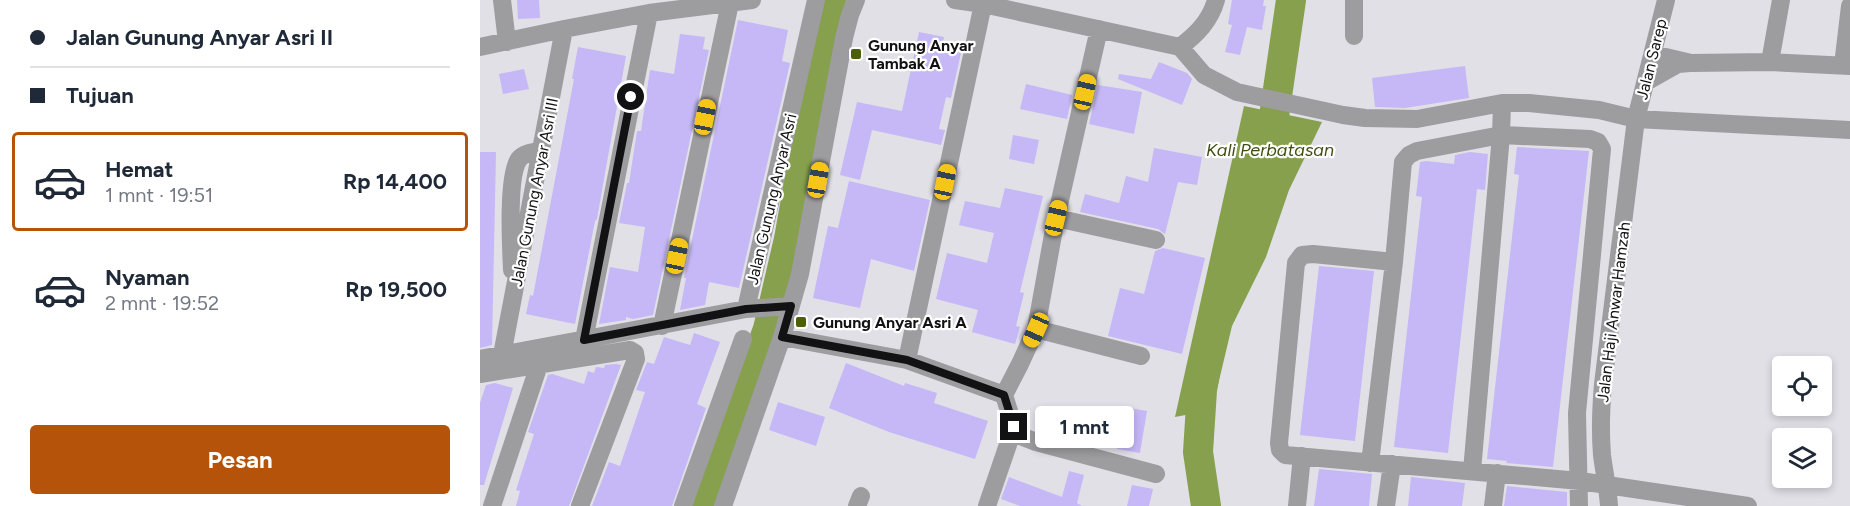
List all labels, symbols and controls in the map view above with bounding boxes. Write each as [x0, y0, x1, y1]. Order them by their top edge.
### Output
street label: Jalan Sarep [1632, 17, 1671, 101]
text: Jalan Gunung Anyar Asri II [66, 24, 333, 51]
place label: Gunung Anyar Tambak A [868, 36, 974, 73]
marker: Gunung Anyar Tambak A [849, 47, 863, 61]
car [1072, 72, 1098, 112]
text: Tujuan [66, 82, 134, 109]
route start [617, 83, 644, 110]
street label: Jalan Gunung Anyar Asri III [507, 96, 562, 288]
car [693, 98, 717, 136]
street label: Jalan Gunung Anyar Asri [743, 112, 800, 286]
water label: Kali Perbatasan [1206, 139, 1334, 161]
icon: car [33, 155, 87, 209]
text: Hemat [105, 156, 173, 183]
car [806, 161, 830, 199]
car [932, 163, 958, 201]
text: Rp 14,400 [343, 168, 447, 195]
text: 1 mnt · 19:51 [105, 183, 213, 207]
car [1043, 198, 1069, 238]
street label: Jalan Haji Anwar Hamzah [1593, 221, 1634, 403]
car [664, 237, 690, 275]
icon: car [33, 263, 87, 317]
text: Nyaman [105, 264, 189, 291]
text: Rp 19,500 [345, 276, 447, 303]
text: 2 mnt · 19:52 [105, 291, 219, 315]
car [1020, 310, 1052, 350]
place label: Gunung Anyar Asri A [813, 313, 967, 332]
marker: Gunung Anyar Asri A [794, 315, 808, 329]
map controls [1772, 356, 1832, 488]
button: locate [1772, 356, 1832, 416]
callout: 1 mnt [1035, 406, 1134, 448]
route end [1000, 413, 1027, 440]
text: 1 mnt [1059, 415, 1110, 439]
button: Pesan [30, 425, 450, 494]
button: layers [1772, 428, 1832, 488]

